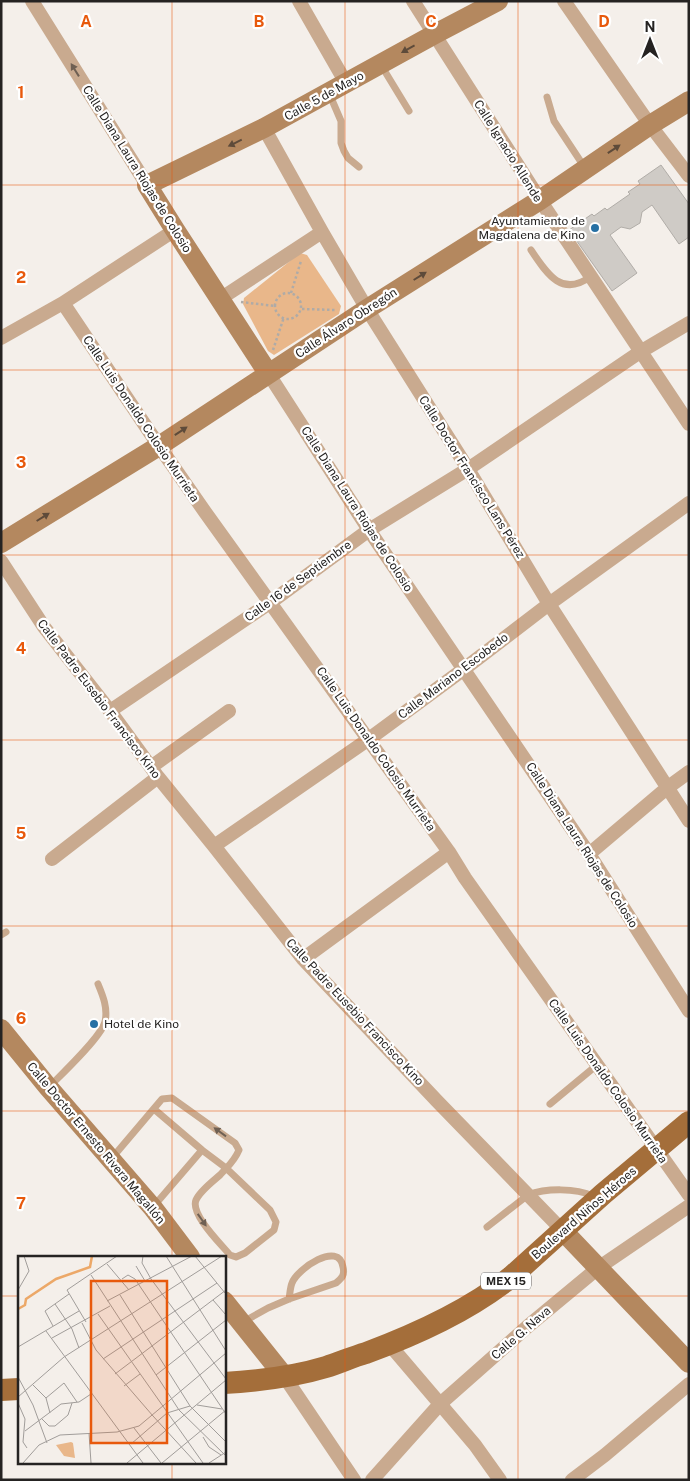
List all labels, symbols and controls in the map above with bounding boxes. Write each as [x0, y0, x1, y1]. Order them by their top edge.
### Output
text: A [80, 12, 92, 31]
text: B [254, 12, 265, 31]
text: C [425, 12, 437, 31]
text: D [598, 12, 610, 31]
north arrow [625, 15, 675, 65]
text: N [645, 19, 655, 35]
one-way arrow [401, 45, 416, 53]
one-way arrow [70, 63, 80, 76]
street label: Calle 5 de Mayo [282, 68, 366, 124]
text: 1 [18, 83, 24, 102]
street label: Calle Diana Laura Riojas de Colosio [80, 83, 194, 255]
street label: Calle Ignacio Allende [471, 97, 545, 205]
one-way arrow [227, 139, 242, 147]
one-way arrow [608, 144, 621, 154]
place label: Ayuntamiento de Magdalena de Kino [479, 214, 585, 242]
marker: Ayuntamiento de Magdalena de Kino [589, 222, 601, 234]
text: 2 [16, 268, 26, 287]
one-way arrow [413, 271, 426, 281]
street label: Calle Álvaro Obregón [293, 285, 399, 361]
street label: Calle Luis Donaldo Colosio Murrieta [80, 333, 202, 505]
street label: Calle Doctor Francisco Lans Pérez [416, 393, 528, 561]
street label: Calle Diana Laura Riojas de Colosio [298, 424, 416, 594]
one-way arrow [174, 427, 187, 436]
text: 3 [16, 453, 26, 472]
one-way arrow [36, 513, 49, 522]
street label: Calle 16 de Septiembre [242, 538, 354, 624]
street label: Calle Padre Eusebio Francisco Kino [35, 617, 164, 781]
street label: Calle Mariano Escobedo [395, 630, 511, 722]
text: 4 [16, 639, 27, 658]
street label: Calle Luis Donaldo Colosio Murrieta [314, 664, 438, 834]
street label: Calle Diana Laura Riojas de Colosio [523, 760, 641, 930]
text: 5 [16, 824, 27, 843]
street label: Calle Padre Eusebio Francisco Kino [283, 936, 427, 1088]
street label: Calle Luis Donaldo Colosio Murrieta [546, 996, 670, 1166]
text: 6 [16, 1009, 26, 1028]
place label: Hotel de Kino [104, 1017, 179, 1031]
marker: Hotel de Kino [88, 1018, 100, 1030]
street label: Calle Doctor Ernesto Rivera Magallón [24, 1059, 168, 1227]
one-way arrow [214, 1127, 227, 1138]
street label: Boulevard Niños Héroes [529, 1164, 639, 1262]
text: 7 [16, 1194, 26, 1213]
one-way arrow [197, 1213, 207, 1227]
inset map [18, 1256, 225, 1464]
road number: MEX 15 [481, 1272, 531, 1290]
street label: Calle G. Nava [489, 1304, 553, 1362]

